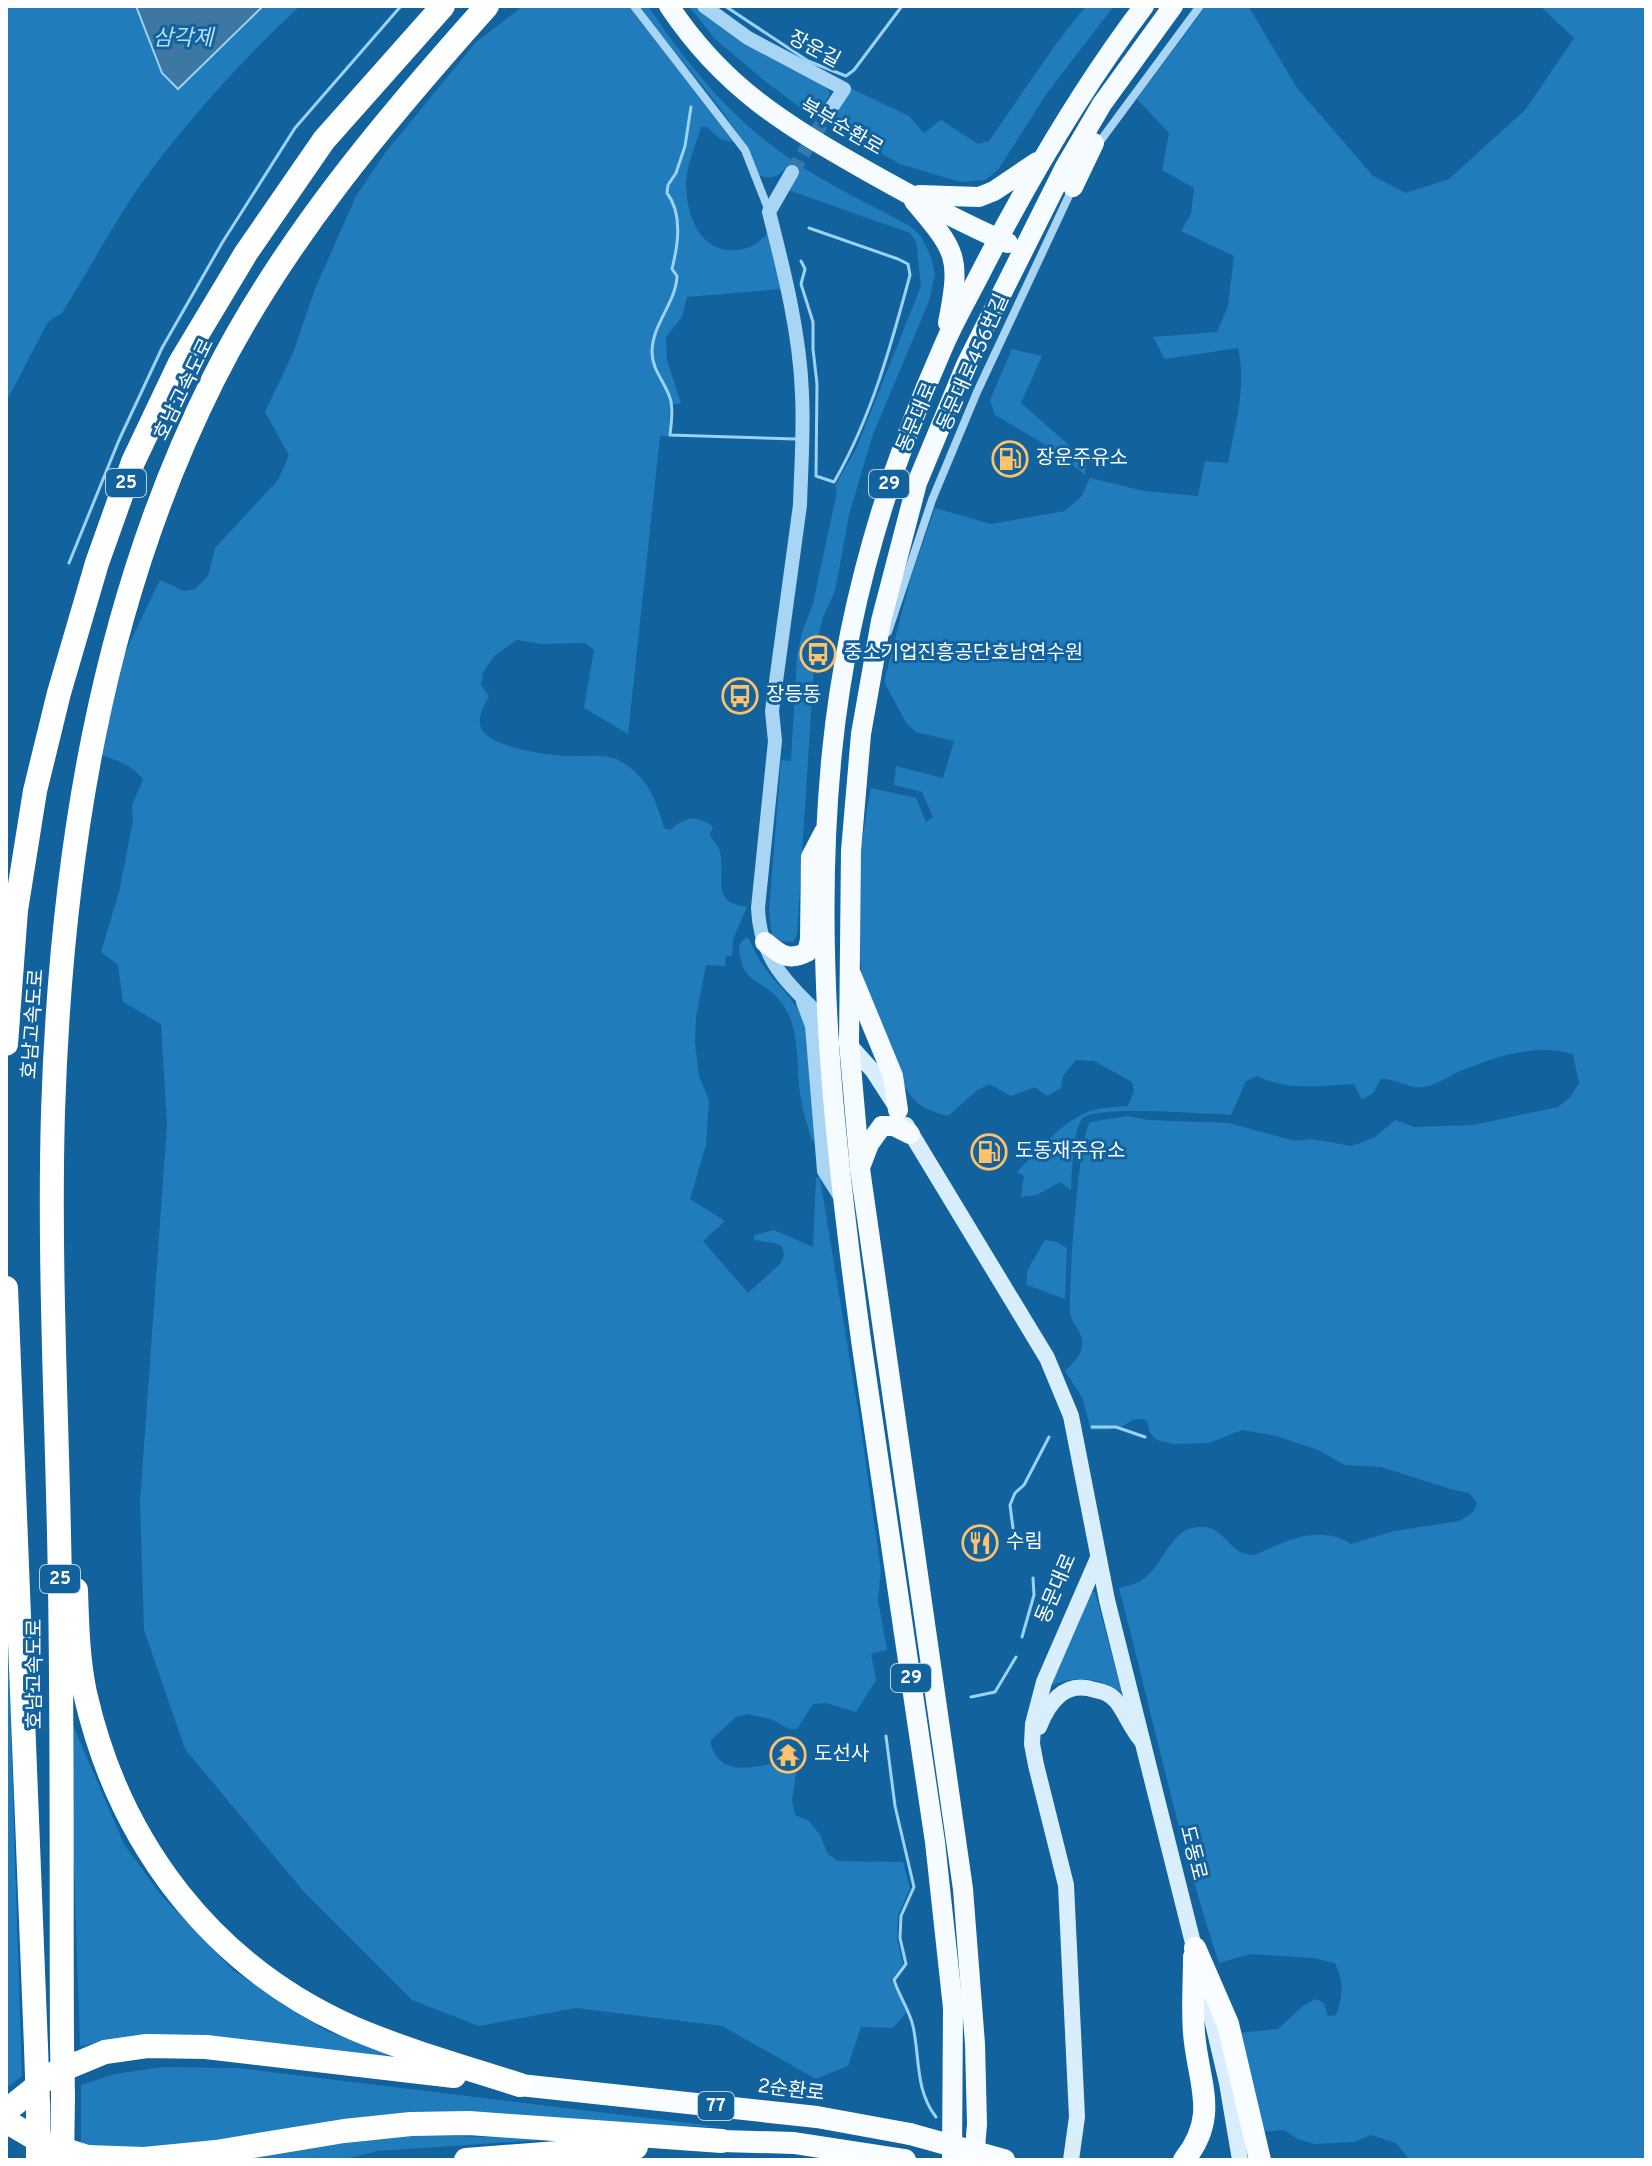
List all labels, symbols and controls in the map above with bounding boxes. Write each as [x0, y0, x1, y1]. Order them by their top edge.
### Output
water label: 삼각제 [153, 26, 216, 53]
street label: 장운길 [784, 26, 844, 74]
street label: 북부순환로 [795, 94, 887, 162]
street label: 동문대로456번길 [932, 290, 1016, 436]
street label: 호남고속도로 [149, 335, 221, 445]
street label: 동문대로 [892, 379, 944, 457]
fuel station icon: 장운주유소 [991, 440, 1029, 478]
place label: 장운주유소 [1036, 446, 1128, 472]
road number: 25 [106, 469, 146, 497]
road number: 29 [869, 470, 909, 498]
bus stop icon: 중소기업진흥공단호남연수원 [799, 635, 837, 673]
place label: 중소기업진흥공단호남연수원 [844, 641, 1083, 667]
bus stop icon: 장등동 [721, 677, 759, 715]
place label: 장등동 [766, 683, 821, 709]
street label: 호남고속도로 [17, 968, 51, 1080]
fuel station icon: 도동재주유소 [970, 1133, 1008, 1171]
place label: 도동재주유소 [1015, 1139, 1125, 1165]
restaurant icon: 수림 [961, 1524, 999, 1562]
place label: 수림 [1006, 1530, 1043, 1556]
street label: 동문대로 [1031, 1550, 1083, 1628]
road number: 25 [40, 1565, 80, 1593]
street label: 호남고속도로 [23, 1619, 49, 1729]
road number: 29 [891, 1664, 931, 1692]
temple icon: 도선사 [769, 1736, 807, 1774]
place label: 도선사 [814, 1742, 869, 1768]
street label: 도동로 [1173, 1823, 1211, 1883]
street label: 2순환로 [756, 2074, 826, 2108]
road number: 77 [698, 2092, 734, 2120]

